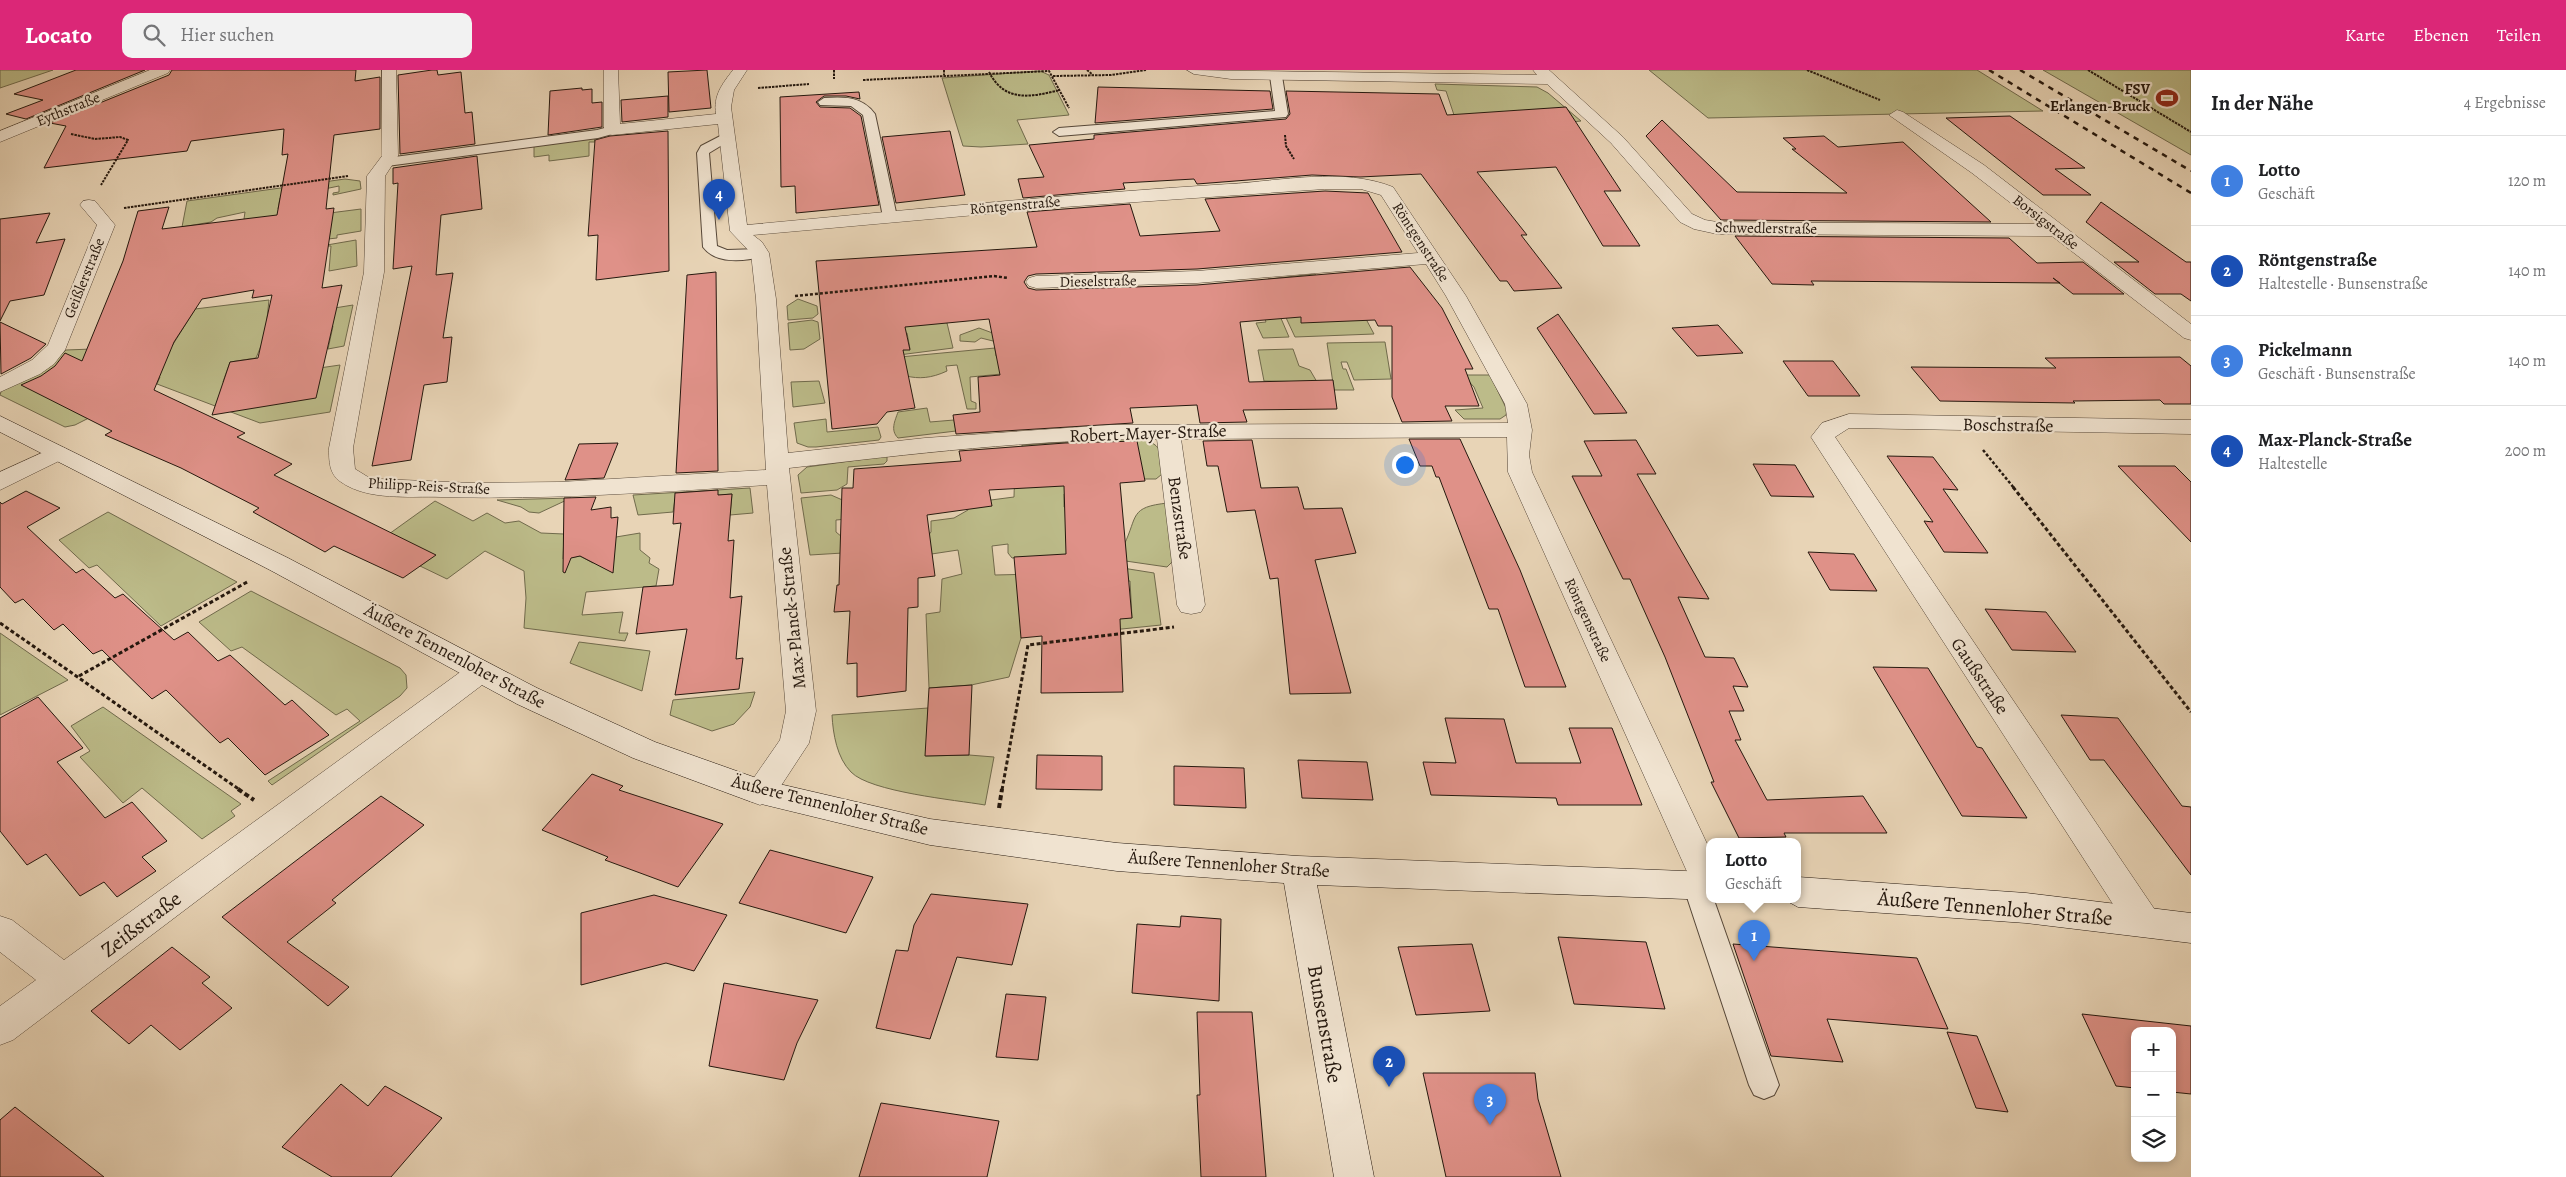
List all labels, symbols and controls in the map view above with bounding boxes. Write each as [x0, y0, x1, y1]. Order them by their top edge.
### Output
search box [122, 13, 472, 58]
text: Locato [25, 19, 92, 51]
icon: search [140, 21, 168, 49]
text: Hier suchen [180, 22, 274, 48]
text: Karte [2345, 23, 2385, 47]
text: Ebenen [2413, 23, 2469, 47]
text: Teilen [2497, 23, 2541, 47]
place label: FSV Erlangen-Bruck [2050, 79, 2151, 116]
sports icon: FSV Erlangen-Bruck [2154, 85, 2180, 111]
street label: Eythstraße [33, 87, 103, 131]
text: In der Nähe [2211, 89, 2313, 117]
text: 4 Ergebnisse [2464, 92, 2546, 114]
text: Lotto [2258, 157, 2300, 183]
text: 1 [2224, 170, 2230, 192]
text: 120 m [2508, 170, 2546, 192]
pin: 4 [703, 179, 735, 220]
text: Geschäft [2258, 183, 2315, 205]
street label: Borsigstraße [2009, 190, 2083, 254]
street label: Röntgenstraße [969, 191, 1061, 219]
street label: Röntgenstraße [1388, 198, 1454, 286]
street label: Schwedlerstraße [1715, 217, 1818, 239]
street label: Geißlerstraße [59, 235, 109, 321]
text: Röntgenstraße [2258, 247, 2377, 273]
text: 2 [2223, 260, 2231, 282]
text: 140 m [2508, 260, 2546, 282]
street label: Dieselstraße [1059, 270, 1137, 292]
text: Haltestelle · Bunsenstraße [2258, 273, 2428, 295]
text: Pickelmann [2258, 337, 2352, 363]
text: 3 [2224, 350, 2230, 372]
text: 140 m [2508, 350, 2546, 372]
text: Geschäft · Bunsenstraße [2258, 363, 2416, 385]
street label: Boschstraße [1962, 412, 2054, 438]
street label: Robert-Mayer-Straße [1069, 418, 1227, 448]
text: Max-Planck-Straße [2258, 427, 2412, 453]
text: 4 [2223, 440, 2231, 462]
text: 200 m [2505, 440, 2546, 462]
your location [1392, 452, 1418, 478]
text: Haltestelle [2258, 453, 2327, 475]
street label: Philipp-Reis-Straße [368, 473, 491, 499]
street label: Benzstraße [1162, 475, 1198, 561]
street label: Max-Planck-Straße [773, 546, 811, 690]
street label: Röntgenstraße [1560, 575, 1616, 666]
street label: Äußere Tennenloher Straße [359, 597, 550, 714]
street label: Gaußstraße [1946, 633, 2014, 719]
street label: Äußere Tennenloher Straße [728, 769, 931, 841]
popup [1706, 838, 1801, 903]
street label: Äußere Tennenloher Straße [1126, 845, 1331, 883]
text: Lotto [1725, 847, 1767, 873]
text: Geschäft [1725, 873, 1782, 895]
street label: Äußere Tennenloher Straße [1875, 884, 2114, 932]
street label: Zeißstraße [95, 885, 187, 963]
pin: 1 [1738, 920, 1770, 961]
street label: Bunsenstraße [1301, 963, 1349, 1085]
map controls [2131, 1027, 2176, 1162]
button: + [2131, 1027, 2176, 1072]
pin: 2 [1373, 1046, 1405, 1087]
button: − [2131, 1072, 2176, 1117]
pin: 3 [1474, 1084, 1506, 1125]
button: layers [2131, 1117, 2176, 1162]

